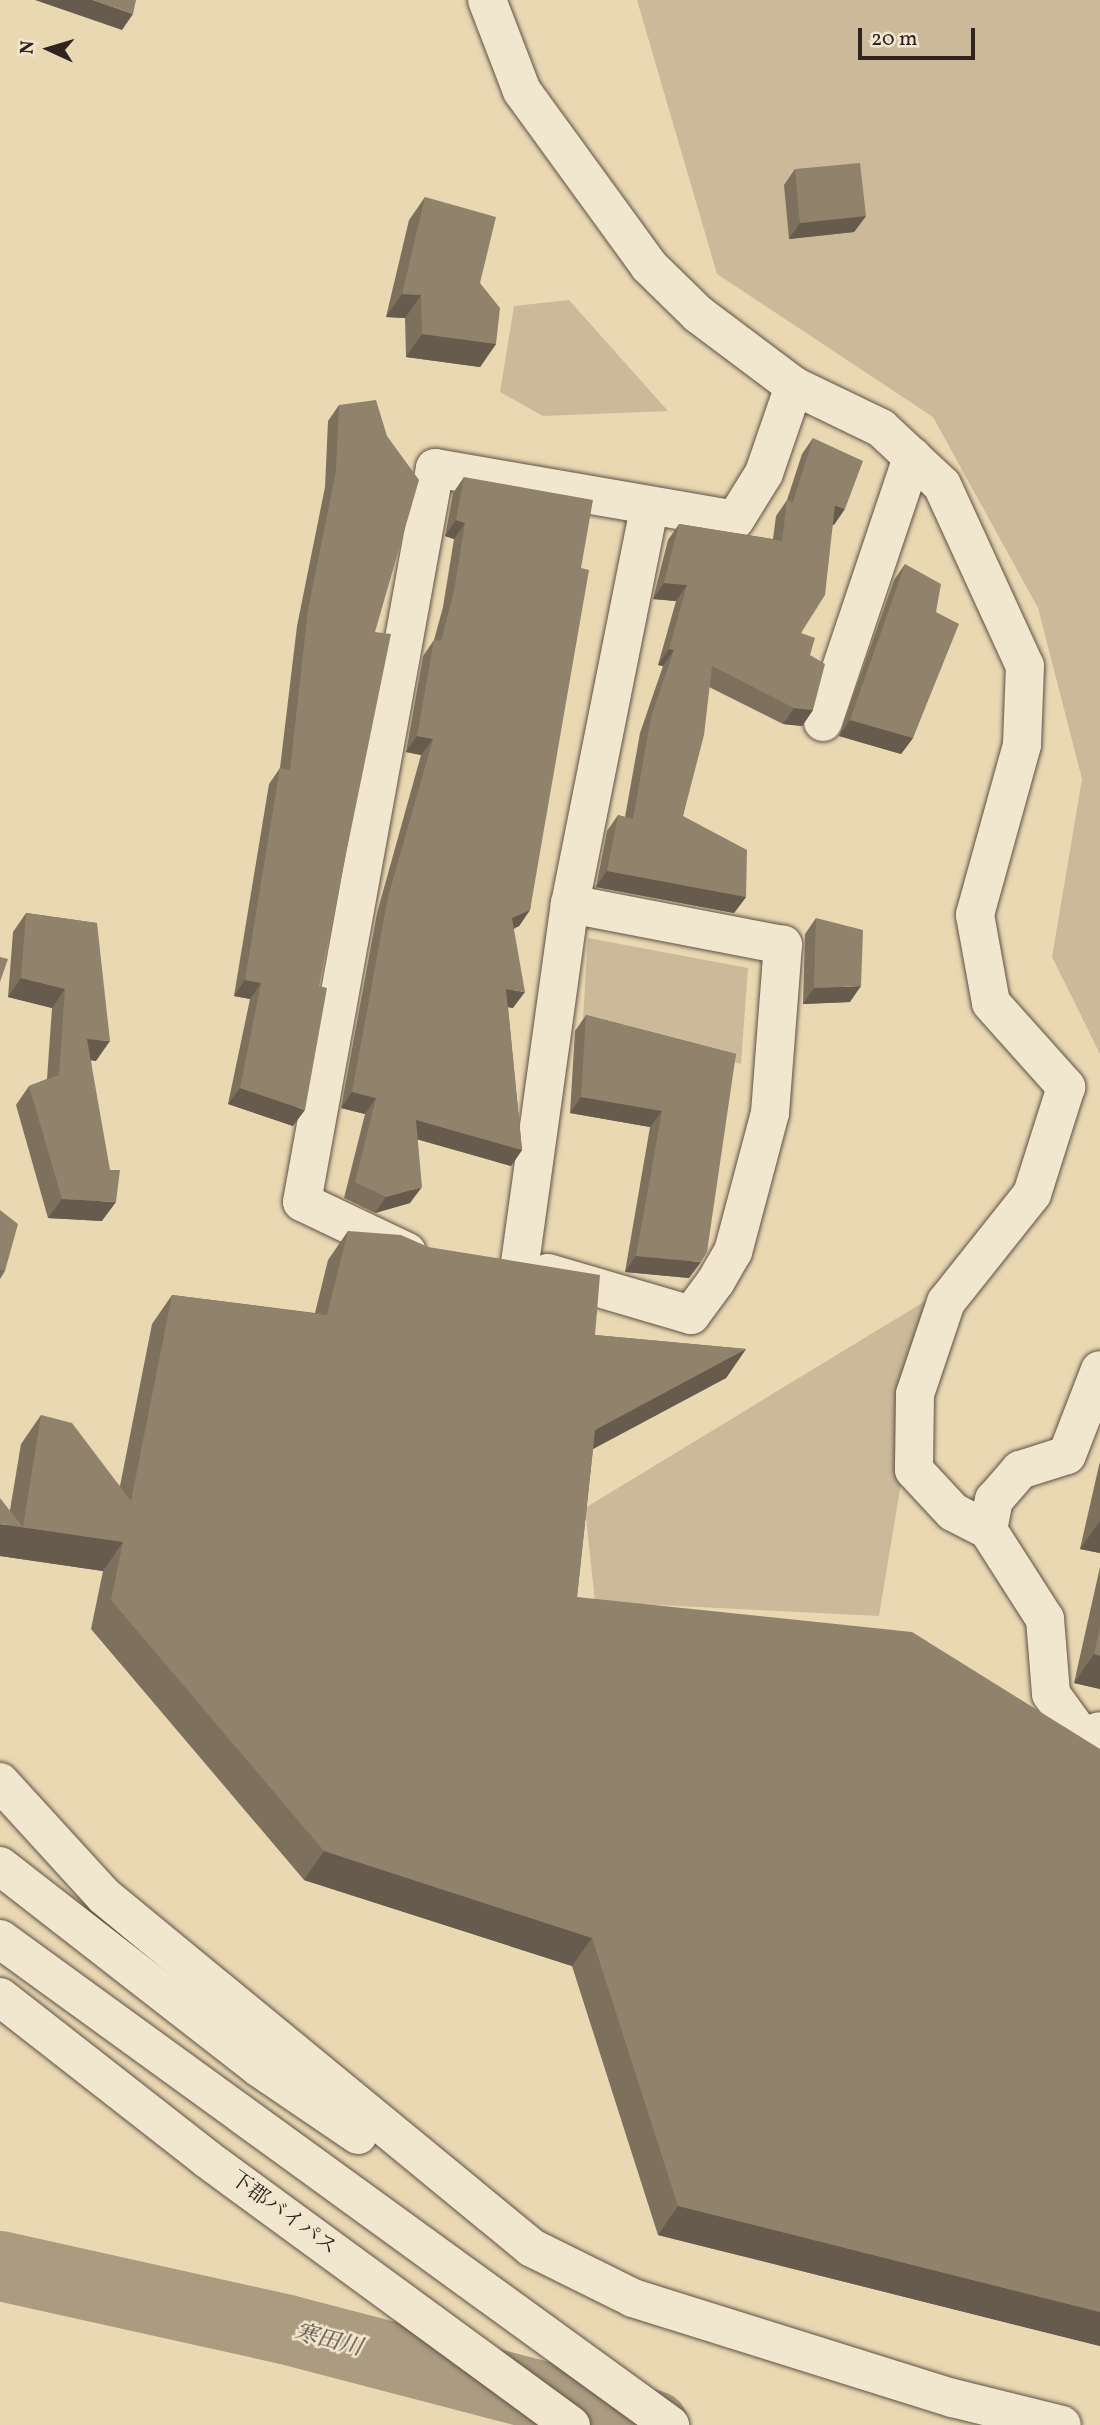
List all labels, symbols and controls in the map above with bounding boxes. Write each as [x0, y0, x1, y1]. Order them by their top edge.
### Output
north arrow [14, 14, 84, 84]
scale bar [862, 14, 979, 58]
text: 20 m [871, 25, 917, 54]
text: N [15, 40, 42, 55]
street label: 下郡バイパス [225, 2167, 341, 2261]
water label: 寒田川 [291, 2319, 365, 2363]

